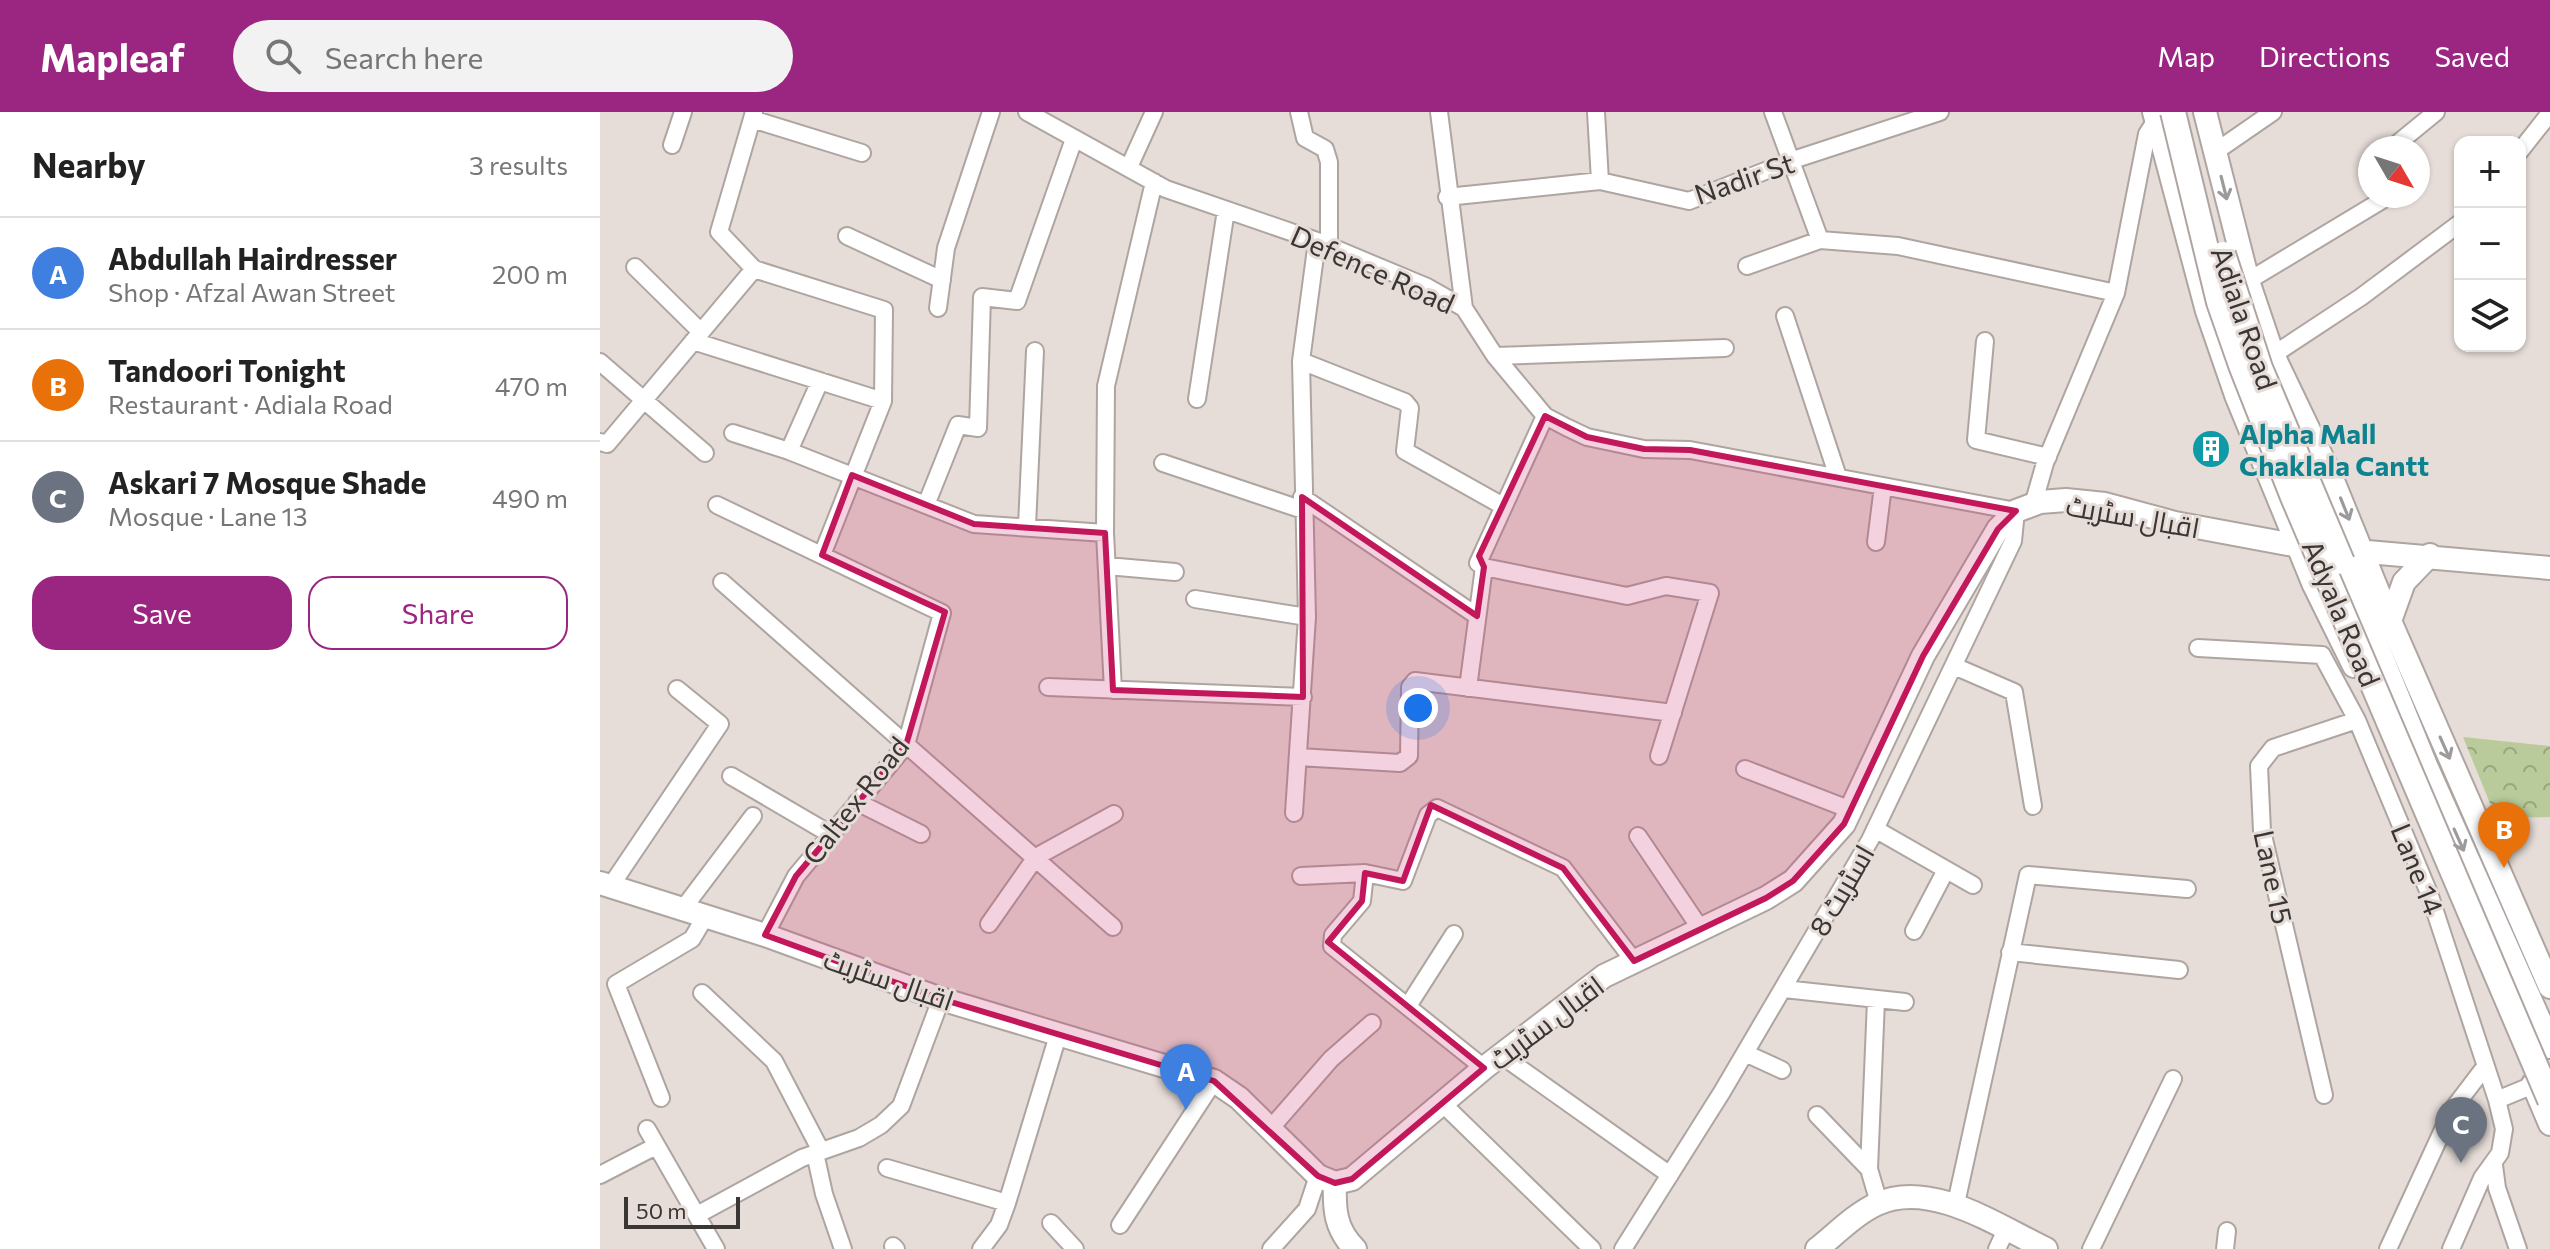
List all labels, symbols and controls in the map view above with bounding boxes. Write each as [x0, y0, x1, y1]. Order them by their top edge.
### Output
search box [233, 20, 793, 92]
text: Mapleaf [40, 33, 185, 80]
icon: search [261, 34, 305, 78]
text: Search here [325, 38, 483, 75]
text: Map [2157, 39, 2215, 73]
text: Directions [2259, 39, 2390, 73]
text: Saved [2434, 39, 2510, 73]
north arrow [2358, 136, 2430, 208]
map controls [2454, 136, 2526, 352]
button: + [2454, 136, 2526, 208]
text: Nearby [32, 143, 146, 185]
street label: Nadir St [1690, 145, 1798, 211]
text: 3 results [469, 149, 568, 180]
one-way arrow [2218, 174, 2233, 200]
button: − [2454, 208, 2526, 280]
street label: Defence Road [1286, 218, 1460, 320]
text: Abdullah Hairdresser [108, 239, 397, 276]
street label: Adiala Road [2205, 242, 2285, 394]
text: A [49, 258, 67, 289]
text: 200 m [492, 258, 568, 289]
text: Shop · Afzal Awan Street [108, 276, 395, 307]
button: layers [2454, 280, 2526, 352]
text: Tandoori Tonight [108, 351, 346, 388]
text: B [49, 370, 67, 401]
text: 470 m [495, 370, 568, 401]
text: Restaurant · Adiala Road [108, 388, 393, 419]
place label: Alpha Mall Chaklala Cantt [2239, 416, 2429, 482]
building icon: Alpha Mall Chaklala Cantt [2190, 428, 2232, 470]
text: Askari 7 Mosque Shade [108, 463, 426, 500]
text: C [49, 482, 67, 513]
text: 490 m [492, 482, 568, 513]
street label: اقبال سٹریٹ [2063, 488, 2203, 545]
one-way arrow [2338, 496, 2353, 521]
text: Mosque · Lane 13 [108, 500, 307, 531]
street label: Adyala Road [2296, 534, 2388, 692]
button: Save [32, 576, 292, 650]
button: Share [308, 576, 568, 650]
your location [1398, 688, 1438, 728]
street label: Caltex Road [795, 729, 915, 871]
one-way arrow [2439, 736, 2454, 760]
pin: B [2478, 802, 2530, 868]
street label: Lane 14 [2384, 818, 2452, 920]
street label: Lane 15 [2248, 827, 2300, 927]
one-way arrow [2452, 828, 2467, 852]
street label: اسٹریٹ 8 [1801, 838, 1881, 942]
street label: اقبال سٹریٹ [819, 941, 958, 1018]
street label: اقبال سٹریٹ [1482, 968, 1611, 1077]
pin: A [1160, 1044, 1212, 1110]
pin: C [2435, 1097, 2487, 1163]
scale bar [624, 1193, 740, 1229]
text: 50 m [636, 1197, 686, 1224]

